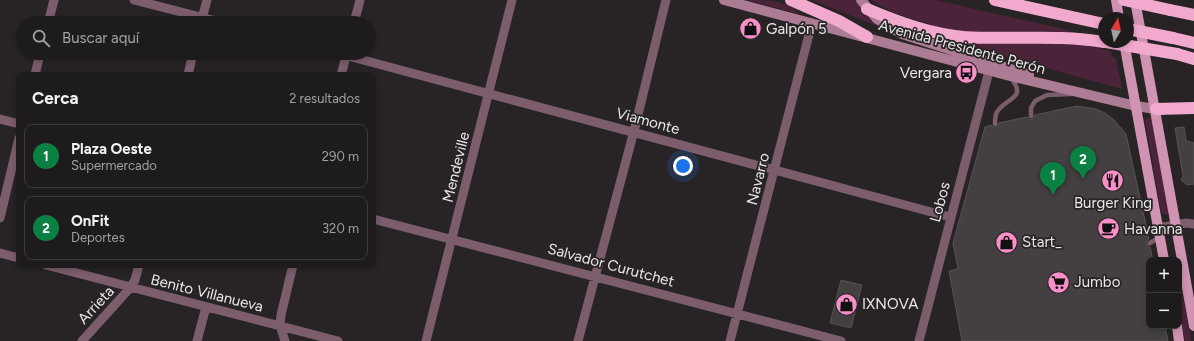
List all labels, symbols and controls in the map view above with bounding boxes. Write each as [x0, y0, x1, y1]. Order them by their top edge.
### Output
north arrow [1098, 12, 1134, 48]
search box [16, 16, 376, 60]
shop icon: Galpón 5 [738, 16, 764, 42]
street label: Avenida Presidente Perón [877, 16, 1047, 78]
place label: Galpón 5 [766, 20, 827, 38]
icon: search [30, 27, 52, 49]
text: Buscar aquí [62, 29, 139, 47]
bus stop icon: Vergara [954, 60, 980, 86]
place label: Vergara [900, 64, 952, 82]
text: Cerca [32, 88, 79, 108]
text: 2 resultados [289, 91, 360, 106]
street label: Viamonte [614, 104, 682, 138]
street label: Mendeville [439, 130, 473, 204]
text: Plaza Oeste [71, 140, 152, 158]
pin: 2 [1070, 146, 1096, 179]
text: 1 [43, 149, 49, 164]
text: 290 m [322, 149, 359, 164]
street label: Navarro [743, 151, 773, 207]
your location [673, 156, 693, 176]
text: Supermercado [71, 158, 157, 173]
pin: 1 [1040, 162, 1066, 195]
restaurant icon: Burger King [1100, 167, 1126, 193]
street label: Lobos [926, 180, 954, 224]
place label: Burger King [1074, 194, 1152, 212]
text: OnFit [71, 212, 110, 230]
cafe icon: Havanna [1095, 216, 1121, 242]
place label: Havanna [1124, 220, 1182, 238]
text: 2 [42, 221, 50, 236]
text: 320 m [322, 221, 359, 236]
shop icon: Start_ [993, 229, 1019, 255]
text: Deportes [71, 230, 125, 245]
place label: Start_ [1022, 233, 1062, 251]
street label: Salvador Curutchet [546, 239, 677, 291]
map controls [1146, 257, 1182, 329]
button: + [1146, 257, 1182, 293]
supermarket icon: Jumbo [1046, 269, 1072, 295]
street label: Benito Villanueva [149, 270, 265, 316]
place label: Jumbo [1074, 273, 1121, 291]
street label: Arrieta [74, 282, 118, 328]
shop icon: IXNOVA [833, 291, 859, 317]
button: − [1146, 293, 1182, 329]
place label: IXNOVA [862, 295, 918, 313]

